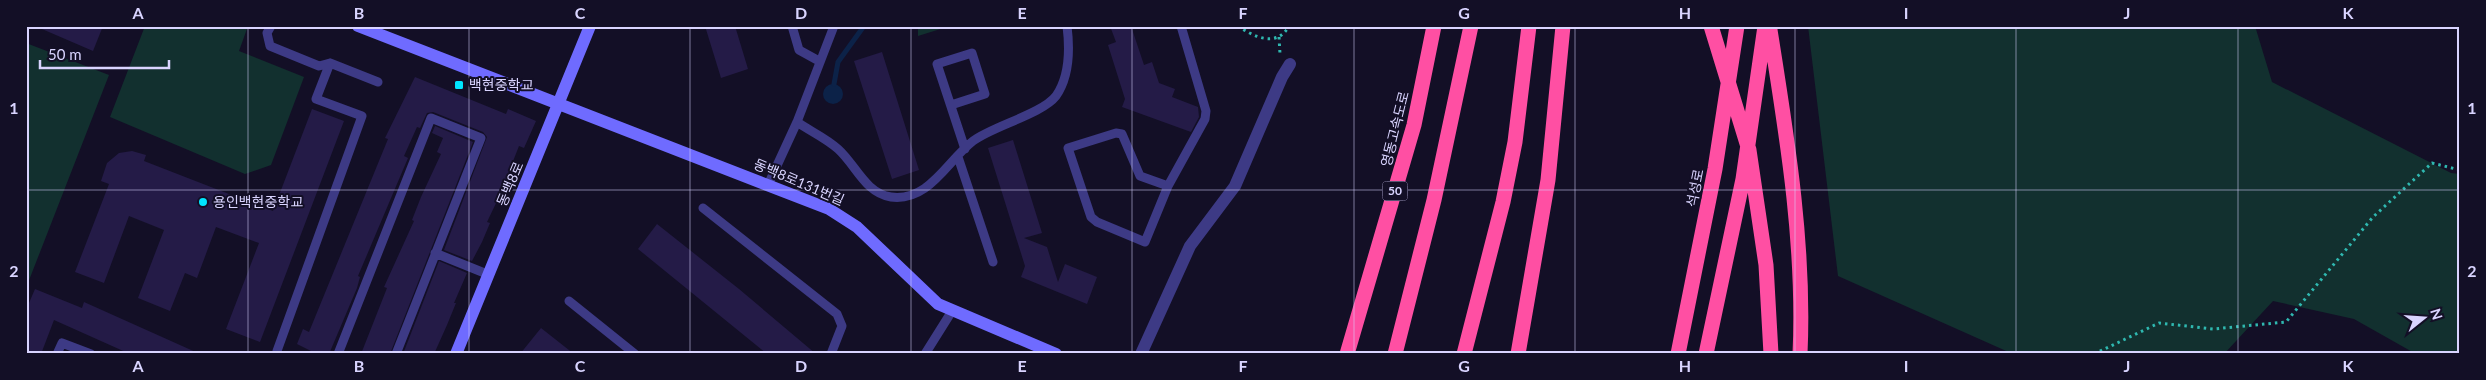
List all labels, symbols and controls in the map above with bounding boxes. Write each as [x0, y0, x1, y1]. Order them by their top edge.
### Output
text: A [131, 3, 144, 22]
text: B [354, 3, 364, 22]
text: C [575, 3, 586, 22]
text: D [795, 3, 807, 22]
text: E [1017, 3, 1027, 22]
text: F [1238, 3, 1248, 22]
text: G [1458, 3, 1470, 22]
text: H [1679, 3, 1691, 22]
text: I [1904, 3, 1908, 22]
text: J [2124, 3, 2130, 22]
text: K [2343, 3, 2355, 22]
scale bar [40, 38, 169, 70]
text: 50 m [48, 45, 82, 63]
place label: 백현중학교 [469, 76, 534, 93]
marker: 백현중학교 [453, 79, 465, 91]
street label: 영동고속도로 [1377, 89, 1412, 168]
text: 1 [9, 98, 19, 117]
text: 1 [2467, 98, 2477, 117]
street label: 동백8로131번길 [751, 155, 847, 208]
street label: 동백8로 [493, 159, 527, 209]
street label: 석성로 [1682, 167, 1707, 208]
road number: 50 [1382, 182, 1408, 200]
place label: 용인백현중학교 [213, 193, 303, 210]
marker: 용인백현중학교 [197, 196, 209, 208]
text: 2 [9, 261, 19, 280]
text: 2 [2467, 261, 2477, 280]
north arrow [2398, 292, 2448, 342]
text: N [2427, 306, 2447, 322]
text: A [131, 356, 144, 375]
text: B [354, 356, 364, 375]
text: C [575, 356, 586, 375]
text: D [795, 356, 807, 375]
text: E [1017, 356, 1027, 375]
text: F [1238, 356, 1248, 375]
text: G [1458, 356, 1470, 375]
text: H [1679, 356, 1691, 375]
text: I [1904, 356, 1908, 375]
text: J [2124, 356, 2130, 375]
text: K [2343, 356, 2355, 375]

